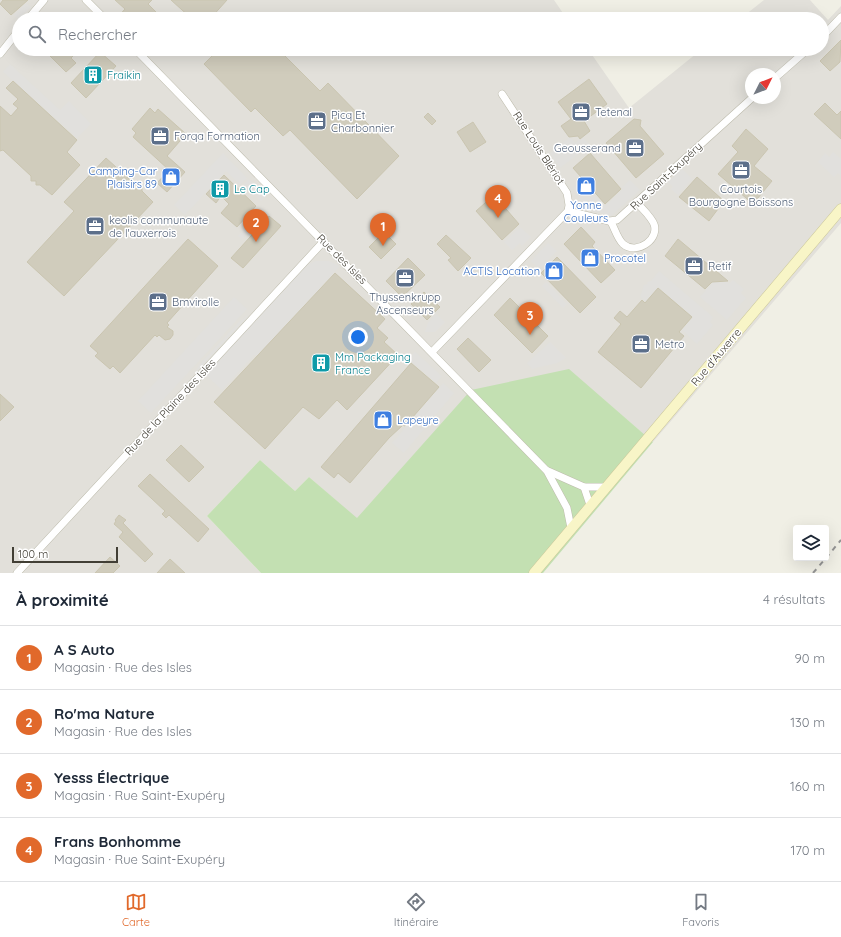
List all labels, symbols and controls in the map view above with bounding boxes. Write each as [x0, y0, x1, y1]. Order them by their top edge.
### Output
search box [12, 12, 829, 56]
icon: search [26, 23, 48, 45]
text: Rechercher [58, 25, 137, 44]
building icon: Fraikin [82, 64, 104, 86]
place label: Fraikin [107, 68, 141, 82]
north arrow [745, 68, 781, 104]
office icon: Tetenal [570, 101, 592, 123]
place label: Tetenal [595, 105, 632, 119]
place label: Picq Et Charbonnier [331, 108, 395, 135]
street label: Rue Louis Blériot [510, 109, 568, 188]
office icon: Picq Et Charbonnier [306, 110, 328, 132]
office icon: Forqa Formation [149, 125, 171, 147]
place label: Forqa Formation [174, 129, 260, 143]
office icon: Geousserand [624, 137, 646, 159]
street label: Rue Saint-Exupéry [627, 139, 705, 213]
place label: Geousserand [554, 141, 621, 155]
office icon: Courtois Bourgogne Boissons [730, 159, 752, 181]
place label: Camping-Car Plaisirs 89 [89, 164, 158, 191]
shop icon: Camping-Car Plaisirs 89 [160, 166, 182, 188]
shop icon: Yonne Couleurs [575, 175, 597, 197]
building icon: Le Cap [209, 178, 231, 200]
place label: Le Cap [234, 182, 270, 196]
place label: Courtois Bourgogne Boissons [689, 182, 793, 209]
pin: 4 [485, 185, 511, 218]
place label: Yonne Couleurs [564, 198, 608, 225]
pin: 2 [243, 209, 269, 242]
place label: keolis communaute de l'auxerrois [109, 213, 208, 240]
pin: 1 [370, 213, 396, 246]
office icon: keolis communaute de l'auxerrois [84, 215, 106, 237]
street label: Rue des Isles [314, 231, 370, 287]
shop icon: Procotel [579, 247, 601, 269]
place label: Procotel [604, 251, 646, 265]
office icon: Retif [683, 255, 705, 277]
place label: Retif [708, 259, 732, 273]
shop icon: ACTIS Location [543, 260, 565, 282]
place label: ACTIS Location [463, 264, 540, 278]
office icon: Thyssenkrupp Ascenseurs [394, 267, 416, 289]
place label: Thyssenkrupp Ascenseurs [369, 290, 441, 317]
office icon: Bmvirolle [147, 291, 169, 313]
place label: Bmvirolle [172, 295, 219, 309]
pin: 3 [517, 302, 543, 335]
street label: Rue d'Auxerre [688, 325, 744, 389]
your location [348, 327, 368, 347]
office icon: Metro [630, 333, 652, 355]
place label: Metro [655, 337, 685, 351]
place label: Mm Packaging France [335, 350, 411, 377]
building icon: Mm Packaging France [310, 352, 332, 374]
street label: Rue de la Plaine des Isles [121, 356, 219, 458]
shop icon: Lapeyre [372, 409, 394, 431]
place label: Lapeyre [397, 413, 439, 427]
map controls [793, 525, 829, 561]
button: layers [793, 525, 829, 561]
scale bar [12, 545, 118, 564]
text: 100 m [18, 547, 48, 561]
text: À proximité [16, 589, 109, 610]
text: 4 résultats [763, 591, 825, 607]
text: A S Auto [54, 640, 115, 659]
text: 1 [26, 650, 32, 666]
text: 90 m [795, 650, 825, 666]
text: Magasin · Rue des Isles [54, 659, 192, 675]
text: Ro'ma Nature [54, 704, 155, 723]
text: 2 [25, 714, 33, 730]
text: 130 m [790, 714, 825, 730]
text: Magasin · Rue des Isles [54, 723, 192, 739]
text: Yesss Électrique [54, 768, 169, 787]
text: 3 [26, 778, 32, 794]
text: 160 m [790, 778, 825, 794]
text: Magasin · Rue Saint-Exupéry [54, 787, 225, 803]
text: Frans Bonhomme [54, 832, 181, 851]
text: 4 [25, 842, 33, 858]
text: 170 m [790, 842, 825, 858]
text: Magasin · Rue Saint-Exupéry [54, 851, 225, 867]
tab: Carte [122, 891, 150, 929]
tab: Itinéraire [394, 891, 439, 929]
tab: Favoris [682, 891, 719, 929]

